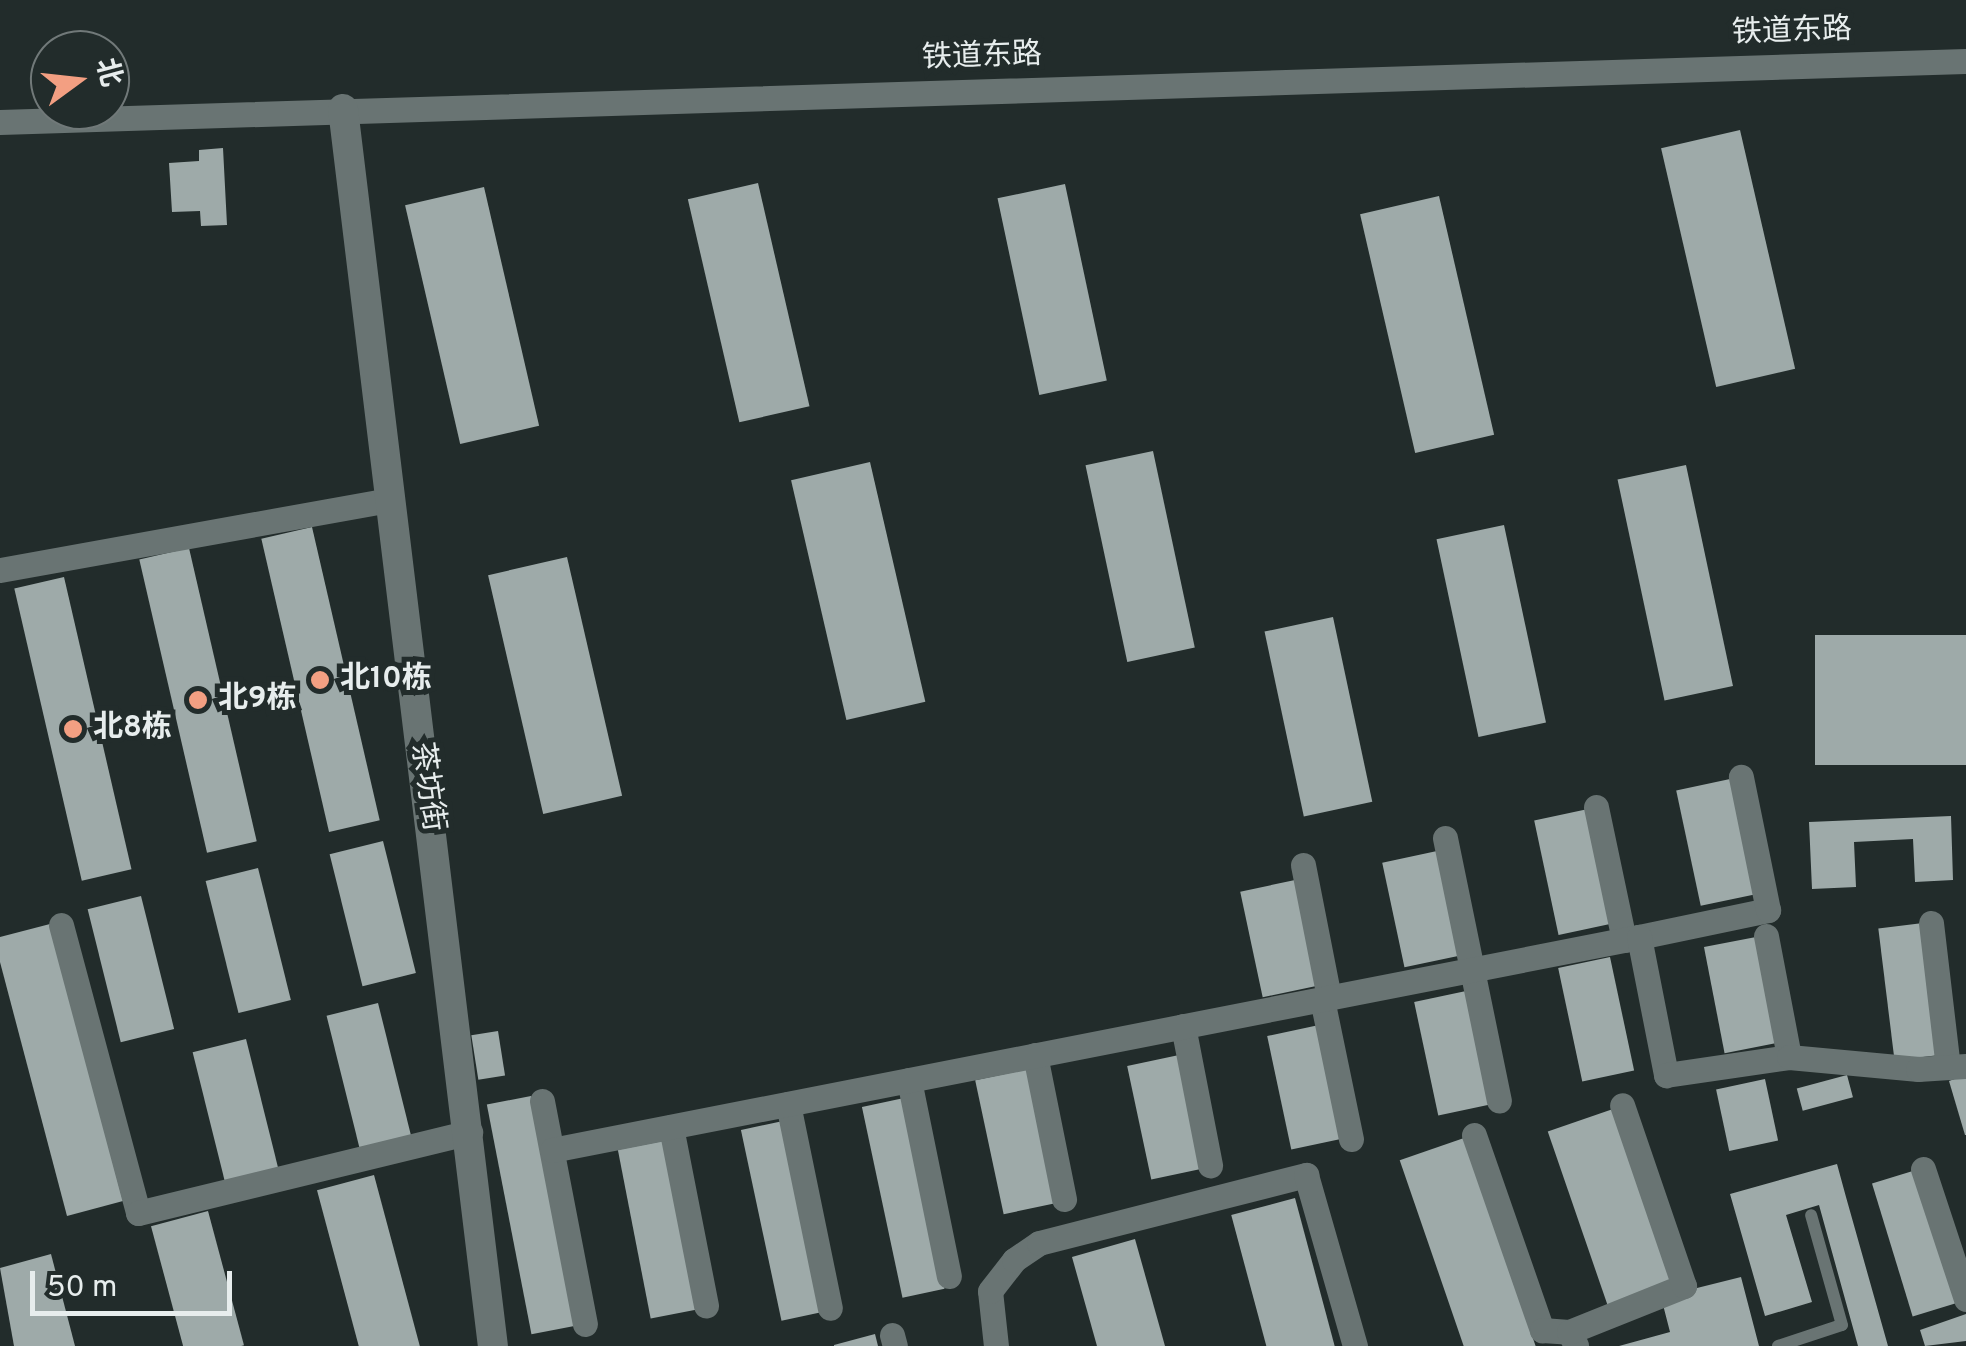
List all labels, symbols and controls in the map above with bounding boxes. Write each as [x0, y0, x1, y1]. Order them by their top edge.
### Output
street label: 铁道东路 [1731, 13, 1853, 53]
north arrow [30, 30, 130, 130]
street label: 铁道东路 [921, 38, 1043, 78]
text: 北 [86, 55, 128, 91]
place label: 北10栋 [340, 662, 432, 698]
marker: 北10栋 [309, 669, 331, 691]
place label: 北9栋 [218, 682, 296, 718]
marker: 北9栋 [187, 689, 209, 711]
place label: 北8栋 [93, 711, 172, 747]
marker: 北8栋 [62, 718, 84, 740]
street label: 茶坊街 [402, 740, 450, 834]
scale bar [35, 1251, 238, 1313]
text: 50 m [47, 1270, 117, 1307]

